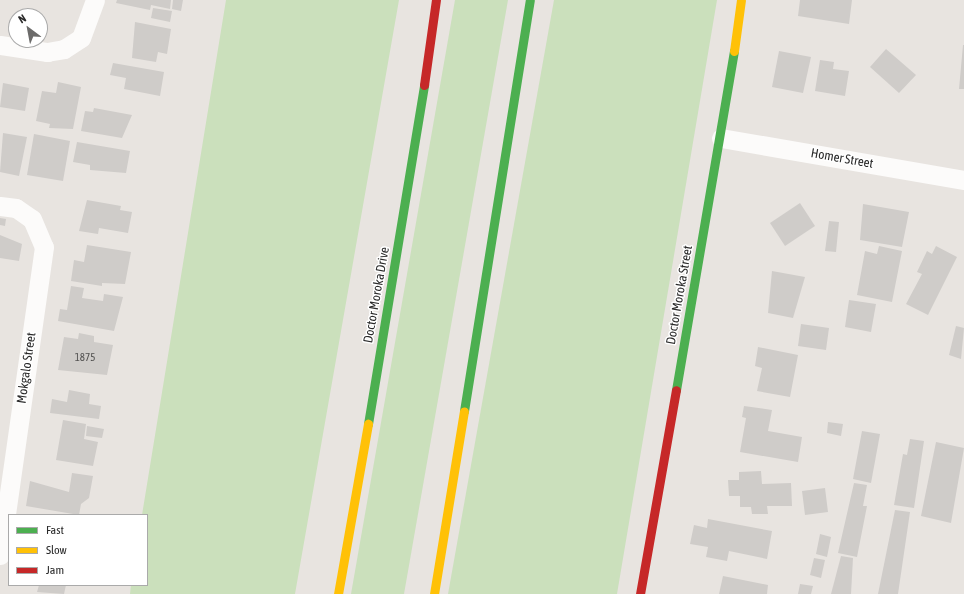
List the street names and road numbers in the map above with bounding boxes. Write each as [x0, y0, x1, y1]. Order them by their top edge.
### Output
street label: Homer Street [810, 146, 874, 172]
street label: Doctor Moroka Street [664, 244, 696, 346]
street label: Doctor Moroka Drive [361, 246, 393, 344]
street label: Mokgalo Street [14, 331, 40, 405]

